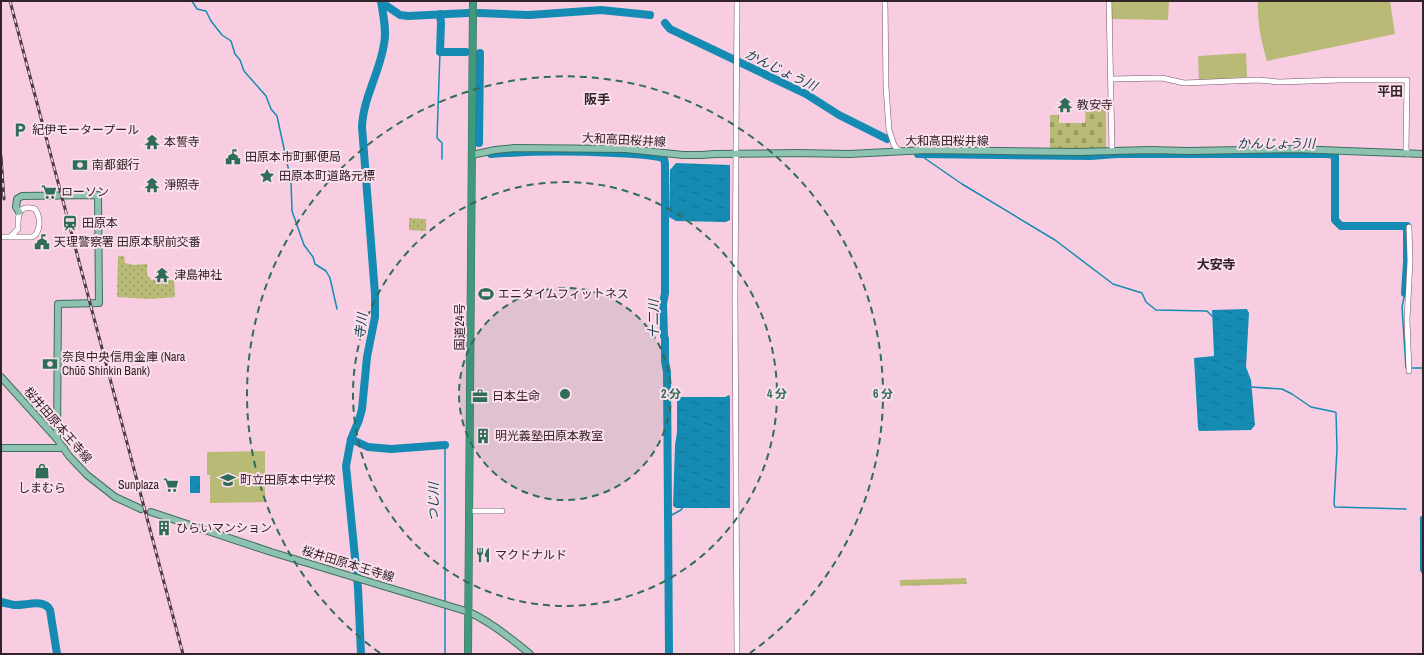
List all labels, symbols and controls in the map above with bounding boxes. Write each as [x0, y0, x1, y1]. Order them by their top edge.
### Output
water label: かんじょう川 [742, 45, 822, 96]
district label: 平田 [1377, 83, 1403, 100]
district label: 阪手 [584, 91, 610, 108]
temple icon: 教安寺 [1056, 96, 1074, 114]
place label: 教安寺 [1077, 97, 1113, 113]
parking icon: 紀伊モータープール [11, 121, 29, 139]
place label: 紀伊モータープール [32, 122, 139, 138]
street label: 大和高田桜井線 [582, 130, 666, 150]
temple icon: 本誓寺 [143, 133, 161, 151]
street label: 大和高田桜井線 [905, 133, 989, 149]
place label: 本誓寺 [164, 134, 200, 150]
water label: かんじょう川 [1237, 135, 1317, 152]
public building icon: 田原本市町郵便局 [224, 148, 242, 166]
place label: 田原本市町郵便局 [245, 149, 341, 165]
bank icon: 南都銀行 [71, 156, 89, 174]
place label: 南都銀行 [92, 157, 140, 173]
place icon: 田原本町道路元標 [258, 167, 276, 185]
place label: 田原本町道路元標 [279, 168, 375, 184]
temple icon: 淨照寺 [143, 176, 161, 194]
place label: 淨照寺 [164, 177, 200, 193]
supermarket icon: ローソン [40, 183, 58, 201]
place label: ローソン [61, 184, 109, 200]
station icon: 田原本 [61, 214, 79, 232]
place label: 田原本 [82, 215, 118, 231]
public building icon: 天理警察署 田原本駅前交番 [33, 233, 51, 251]
place label: 天理警察署 田原本駅前交番 [54, 234, 201, 250]
district label: 大安寺 [1196, 256, 1236, 273]
temple icon: 津島神社 [153, 266, 171, 284]
place label: 津島神社 [174, 267, 222, 283]
sports icon: エニタイムフィットネス [477, 285, 495, 303]
place label: エニタイムフィットネス [498, 286, 629, 302]
water label: 十二川 [645, 298, 662, 339]
street label: 国道24号 [452, 304, 468, 350]
water label: 寺川 [351, 310, 371, 340]
place label: 奈良中央信用金庫 (Nara Chūō Shinkin Bank) [62, 349, 186, 379]
bank icon: 奈良中央信用金庫 (Nara Chūō Shinkin Bank) [41, 355, 59, 373]
street label: 桜井田原本王寺線 [20, 384, 96, 466]
text: 2 分 [661, 386, 681, 402]
text: 4 分 [767, 386, 787, 402]
text: 6 分 [873, 386, 893, 402]
office icon: 日本生命 [471, 387, 489, 405]
centre of rings [558, 387, 572, 401]
place label: 日本生命 [492, 388, 540, 404]
building icon: 明光義塾田原本教室 [474, 427, 492, 445]
place label: 明光義塾田原本教室 [495, 428, 603, 444]
shop icon: しまむら [33, 462, 51, 480]
school or university icon: 町立田原本中学校 [219, 471, 237, 489]
place label: 町立田原本中学校 [240, 472, 336, 488]
supermarket icon: Sunplaza [162, 476, 180, 494]
place label: Sunplaza [118, 477, 160, 493]
place label: しまむら [18, 480, 66, 496]
water label: つじ川 [425, 481, 442, 522]
building icon: ひらいマンション [155, 519, 173, 537]
place label: ひらいマンション [176, 520, 272, 536]
street label: 桜井田原本王寺線 [300, 542, 396, 586]
restaurant icon: マクドナルド [474, 546, 492, 564]
place label: マクドナルド [495, 547, 567, 563]

